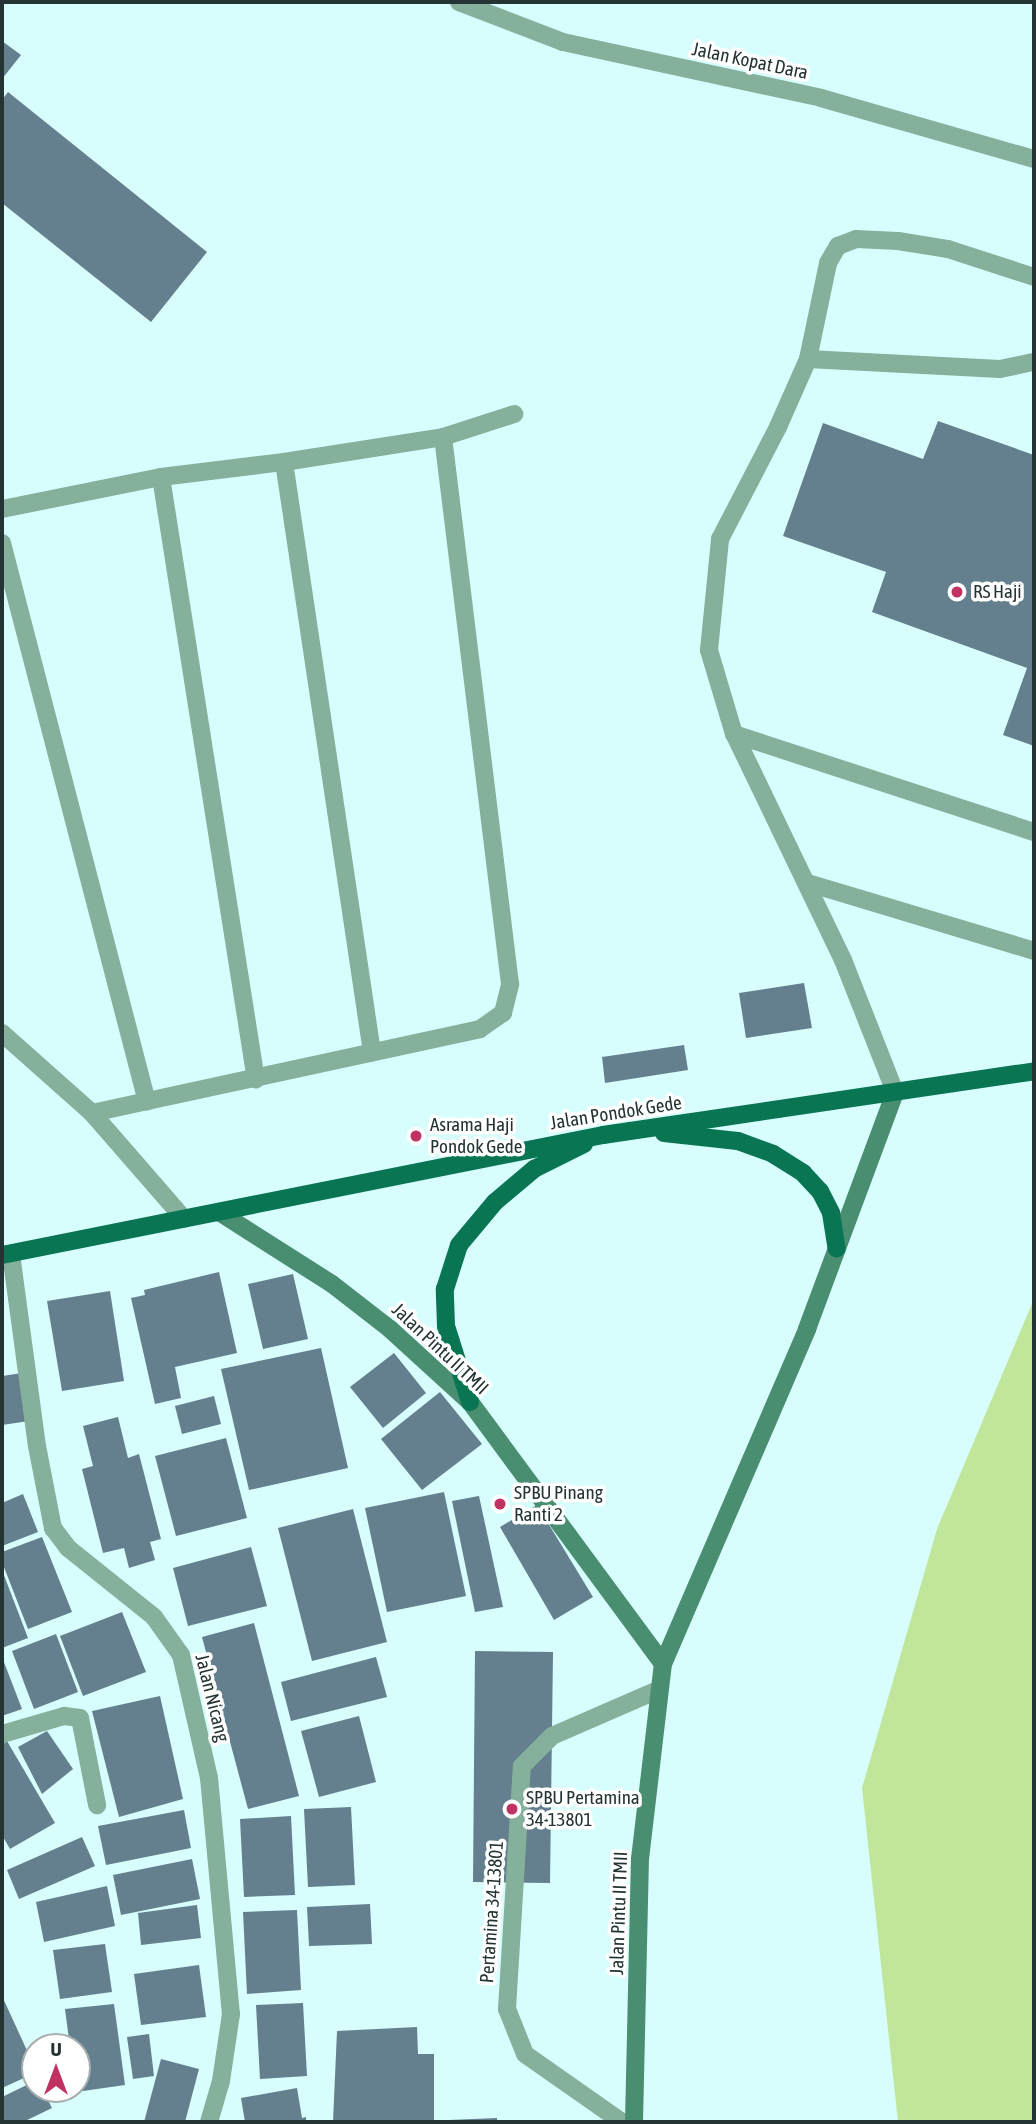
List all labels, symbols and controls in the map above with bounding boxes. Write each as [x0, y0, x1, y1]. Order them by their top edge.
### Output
street label: Jalan Kopat Dara [690, 38, 810, 84]
place label: RS Haji [973, 581, 1022, 603]
marker: RS Haji [947, 582, 967, 602]
street label: Jalan Pondok Gede [549, 1091, 683, 1135]
place label: Asrama Haji Pondok Gede [430, 1114, 522, 1158]
marker: Asrama Haji Pondok Gede [408, 1128, 424, 1144]
street label: Jalan Pintu II TMII [387, 1299, 493, 1399]
place label: SPBU Pinang Ranti 2 [514, 1482, 603, 1526]
marker: SPBU Pinang Ranti 2 [492, 1496, 508, 1512]
street label: Jalan Nicang [190, 1652, 234, 1744]
place label: SPBU Pertamina 34-13801 [526, 1787, 640, 1831]
marker: SPBU Pertamina 34-13801 [504, 1801, 520, 1817]
street label: Pertamina 34-13801 [476, 1840, 508, 1984]
street label: Jalan Pintu II TMII [605, 1851, 633, 1975]
north arrow [21, 2033, 91, 2103]
text: U [50, 2038, 62, 2060]

